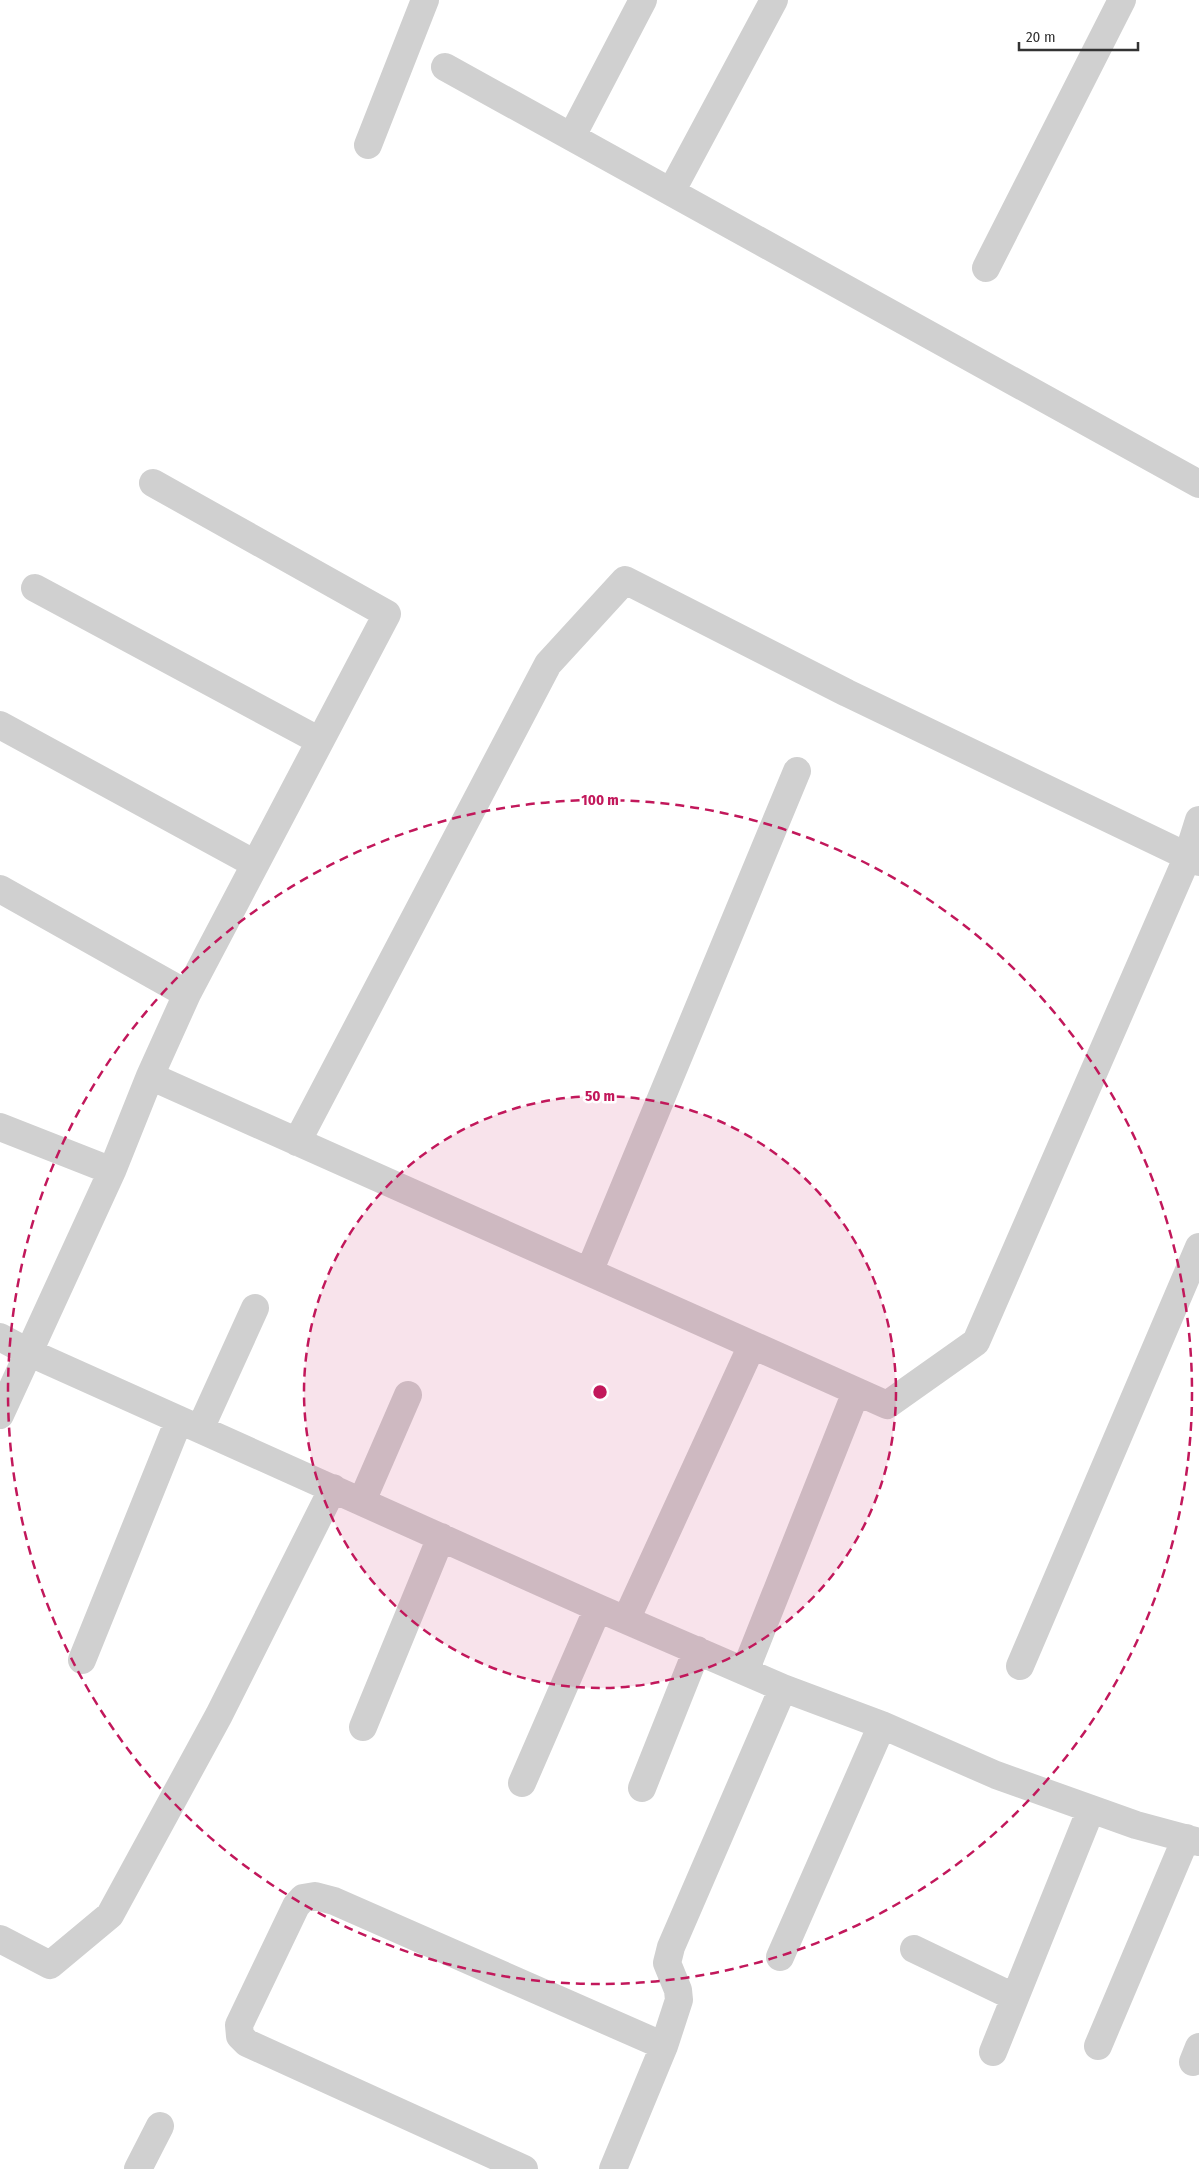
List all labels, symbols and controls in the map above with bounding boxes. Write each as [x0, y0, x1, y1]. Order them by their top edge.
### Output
scale bar [1019, 20, 1138, 52]
text: 20 m [1026, 28, 1056, 46]
text: 100 m [581, 791, 619, 809]
text: 50 m [585, 1087, 615, 1105]
centre of rings [591, 1383, 609, 1401]

